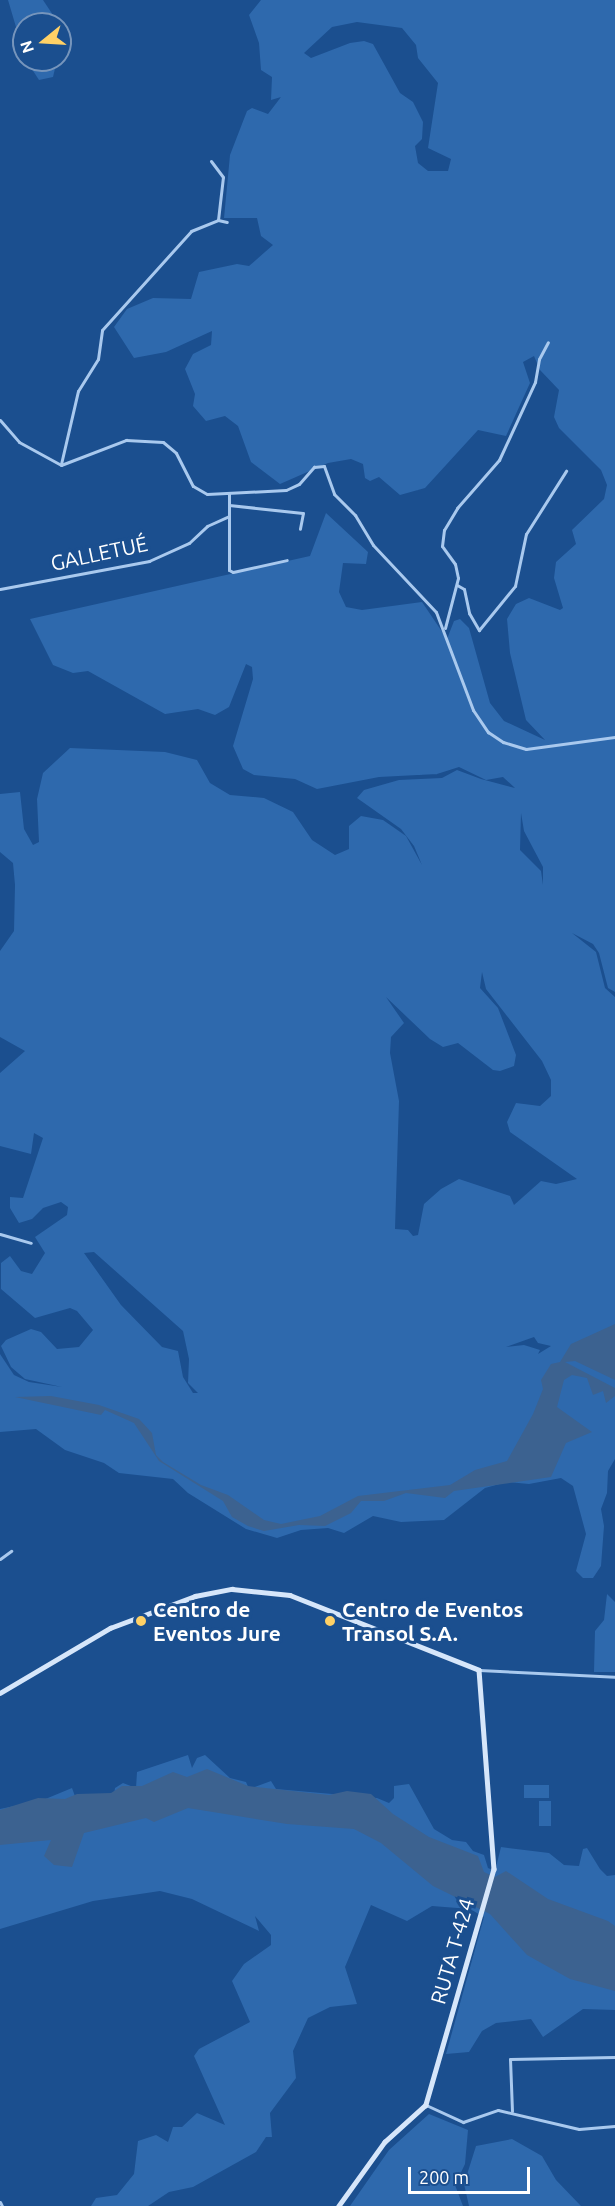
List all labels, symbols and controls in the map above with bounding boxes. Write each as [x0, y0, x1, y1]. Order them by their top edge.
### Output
north arrow [12, 12, 72, 72]
text: N [16, 38, 37, 55]
street label: GALLETUÉ [48, 530, 150, 576]
place label: Centro de Eventos Jure [153, 1596, 281, 1646]
place label: Centro de Eventos Transol S.A. [342, 1596, 523, 1646]
marker: Centro de Eventos Jure [134, 1614, 148, 1628]
marker: Centro de Eventos Transol S.A. [323, 1614, 337, 1628]
street label: RUTA T-424 [425, 1895, 479, 2007]
scale bar [411, 2155, 532, 2193]
text: 200 m [419, 2167, 469, 2187]

